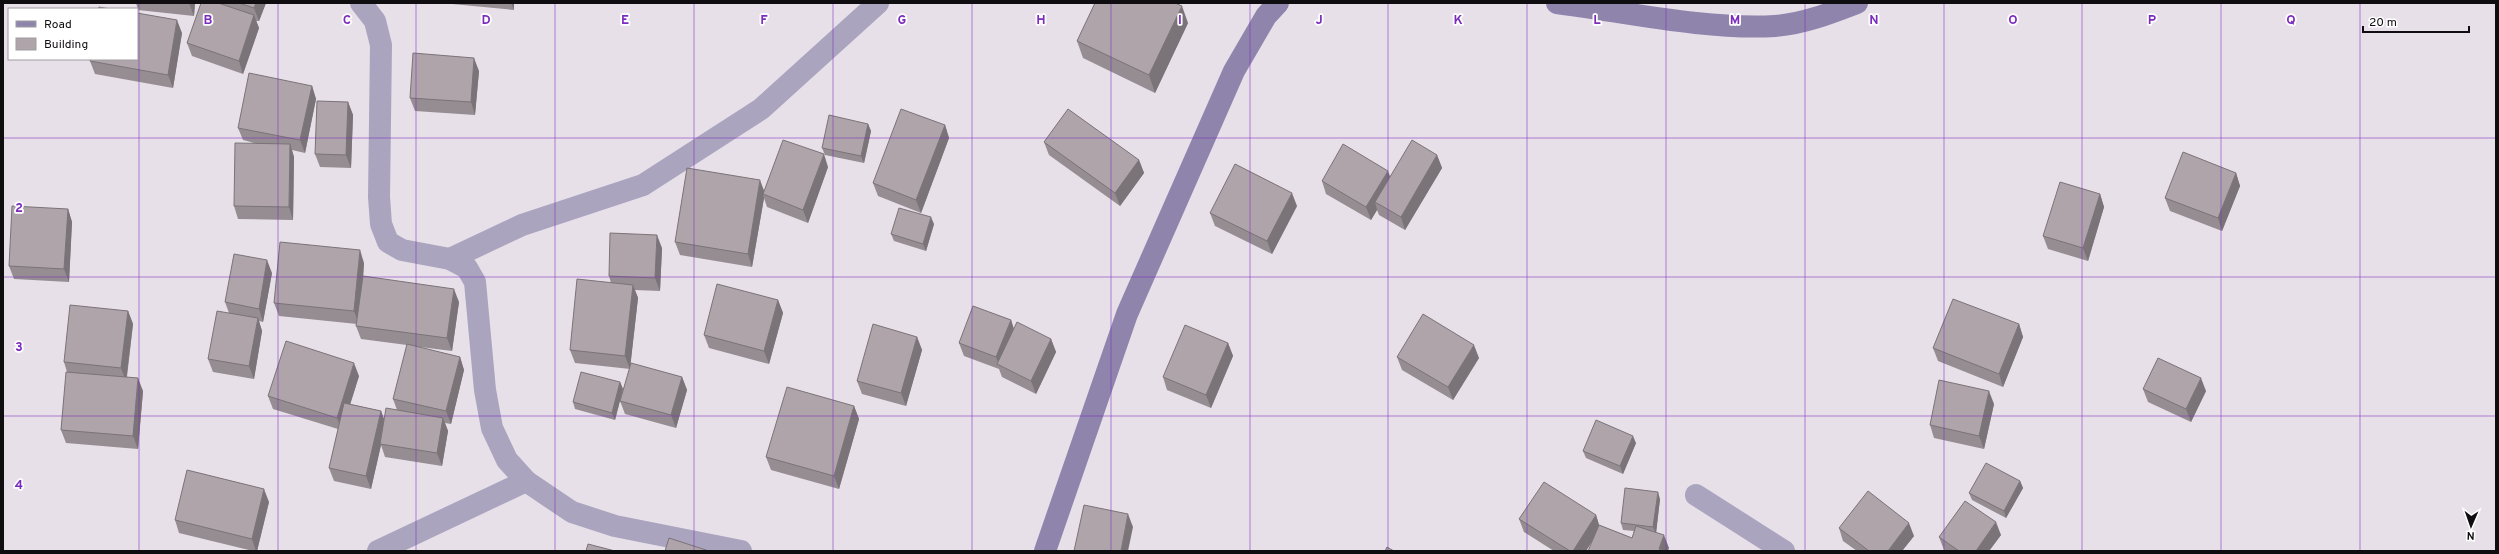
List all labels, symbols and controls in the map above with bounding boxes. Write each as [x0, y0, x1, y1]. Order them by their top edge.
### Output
legend [8, 8, 138, 60]
scale bar [2363, 8, 2469, 34]
text: B [204, 13, 213, 29]
text: C [343, 13, 351, 29]
text: D [481, 13, 491, 29]
text: E [621, 13, 629, 29]
text: F [760, 13, 768, 29]
text: G [898, 13, 907, 29]
text: H [1036, 13, 1046, 29]
text: I [1178, 13, 1182, 29]
text: J [1315, 13, 1323, 29]
text: K [1453, 13, 1463, 29]
text: L [1593, 13, 1601, 29]
text: M [1730, 13, 1740, 29]
text: N [1869, 13, 1879, 29]
text: O [2008, 13, 2018, 29]
text: P [2148, 13, 2157, 29]
text: Q [2286, 13, 2296, 29]
text: 20 m [2369, 15, 2397, 31]
text: Road [44, 17, 72, 33]
text: Building [44, 37, 88, 53]
text: 2 [15, 201, 23, 217]
text: 3 [15, 340, 23, 356]
text: 4 [15, 478, 23, 494]
north arrow [2451, 506, 2491, 546]
text: N [2466, 528, 2475, 542]

